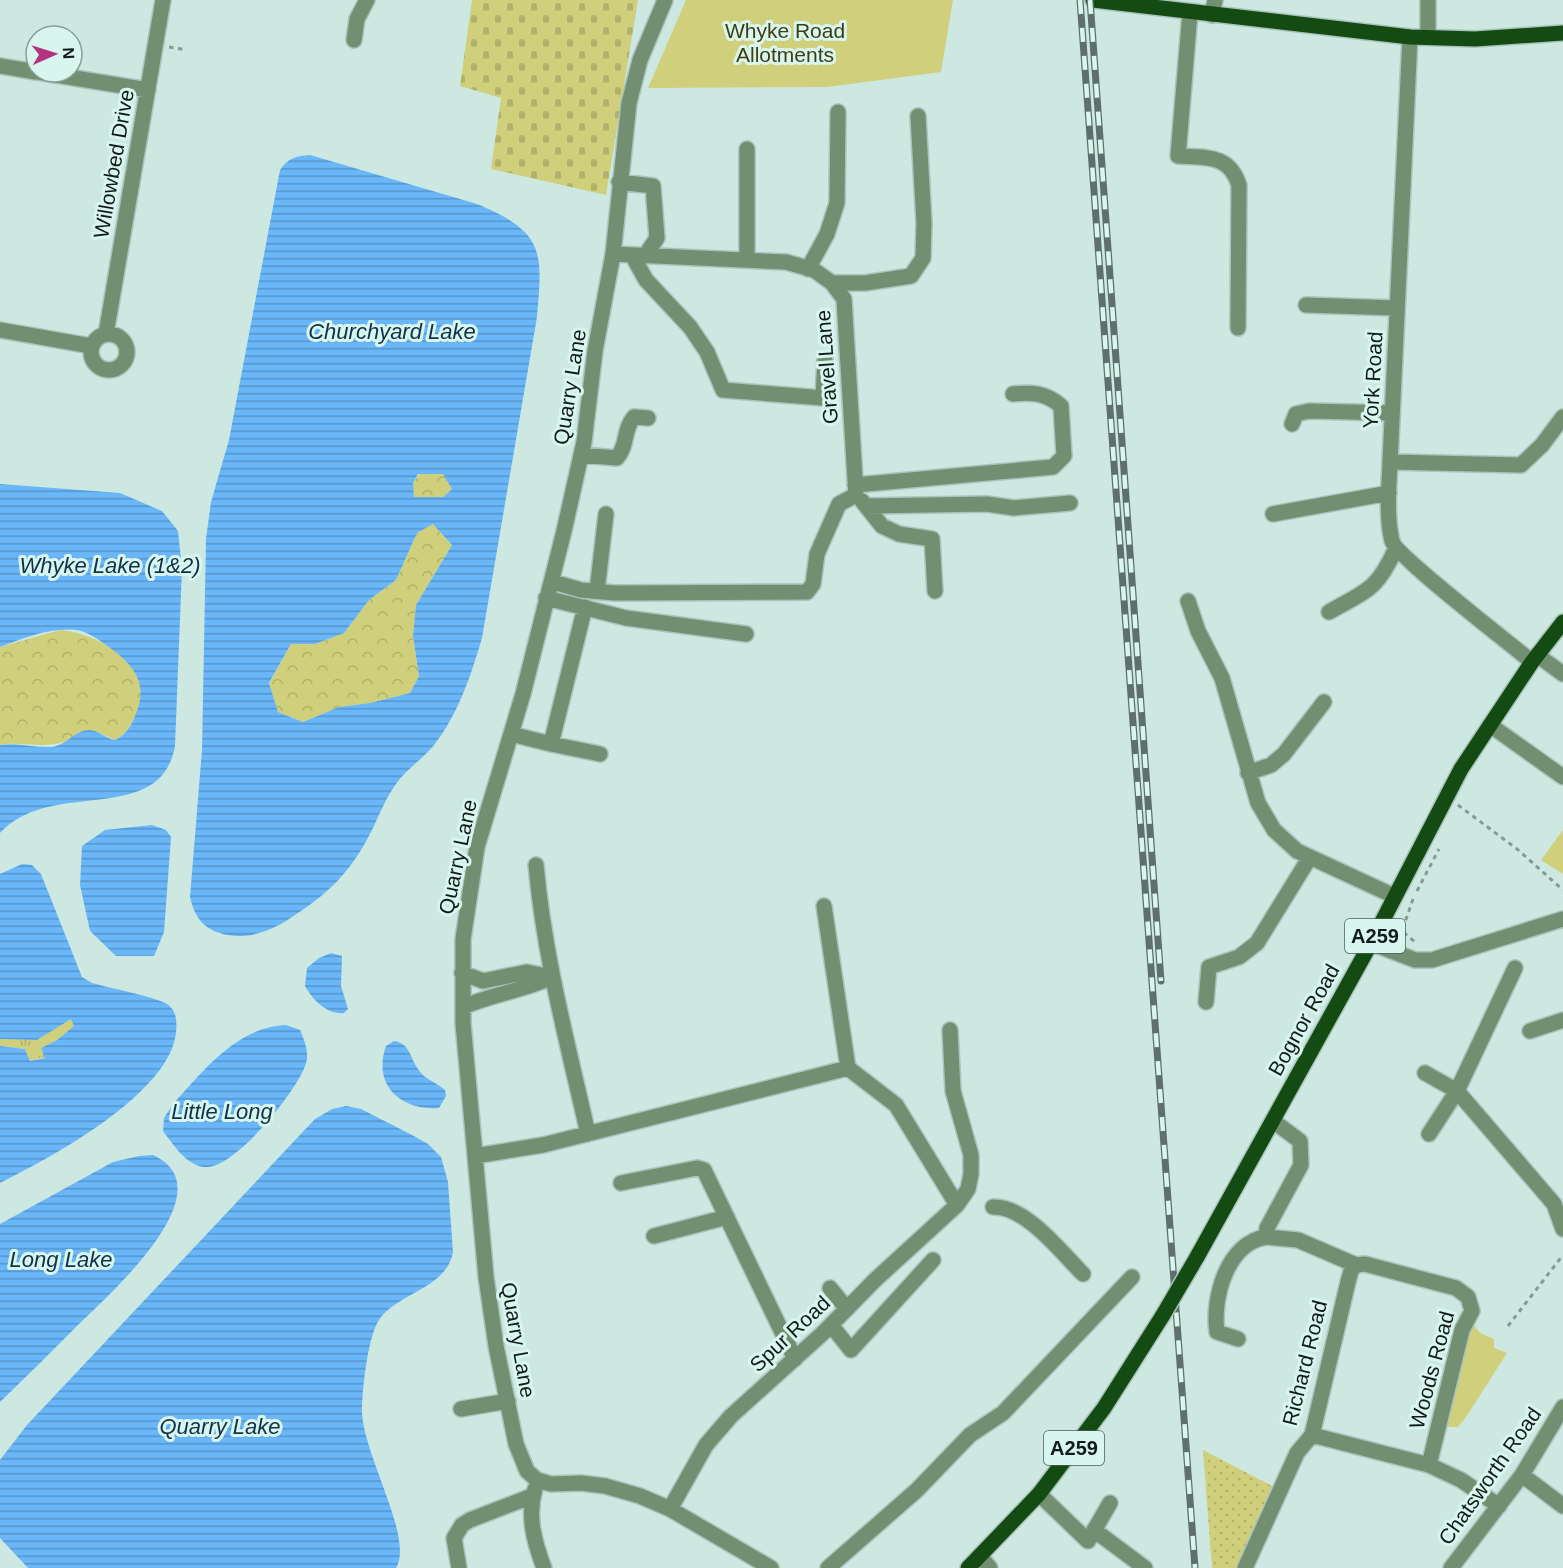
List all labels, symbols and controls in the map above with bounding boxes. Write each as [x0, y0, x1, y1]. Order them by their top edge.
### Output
park label: Whyke Road Allotments [725, 19, 845, 66]
north arrow [24, 24, 84, 84]
text: N [60, 47, 77, 59]
street label: Willowbed Drive [89, 88, 138, 240]
street label: Gravel Lane [811, 309, 842, 425]
water label: Churchyard Lake [308, 319, 476, 344]
street label: Quarry Lane [549, 327, 590, 446]
street label: York Road [1358, 331, 1387, 429]
water label: Whyke Lake (1&2) [20, 553, 200, 578]
street label: Quarry Lane [434, 797, 481, 916]
road number: A259 [1345, 919, 1405, 953]
street label: Bognor Road [1264, 960, 1344, 1079]
water label: Little Long [171, 1099, 274, 1124]
water label: Long Lake [10, 1247, 112, 1272]
street label: Quarry Lane [497, 1280, 540, 1399]
street label: Spur Road [745, 1291, 834, 1376]
street label: Richard Road [1278, 1298, 1331, 1428]
street label: Woods Road [1405, 1308, 1458, 1431]
street label: Chatsworth Road [1434, 1403, 1546, 1549]
water label: Quarry Lake [159, 1414, 281, 1439]
road number: A259 [1044, 1431, 1104, 1465]

